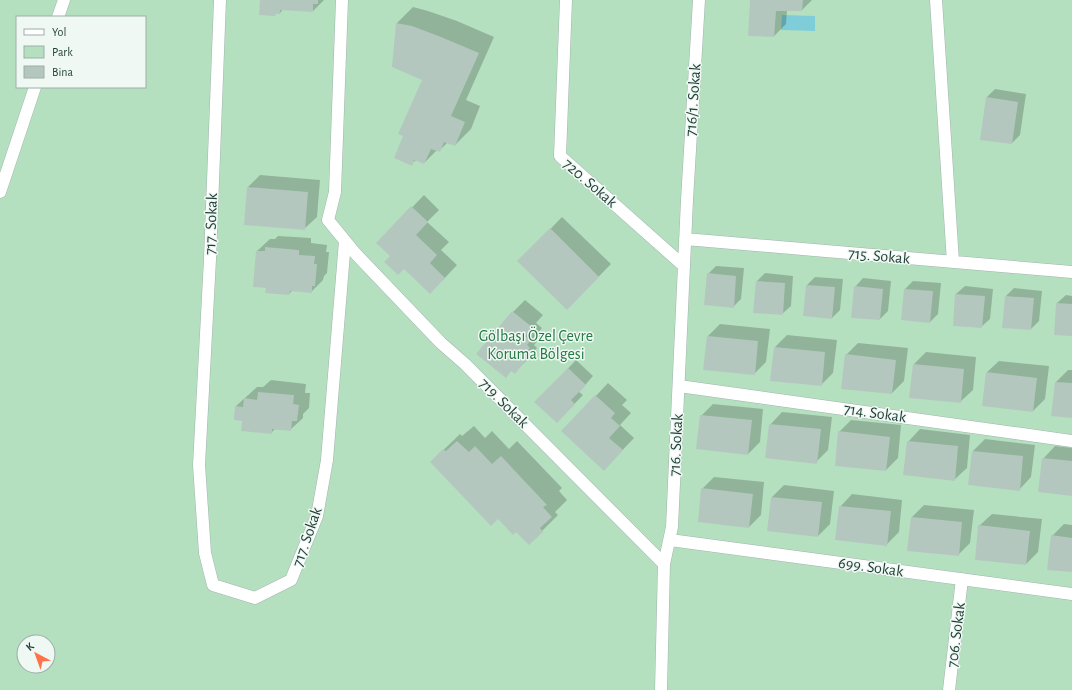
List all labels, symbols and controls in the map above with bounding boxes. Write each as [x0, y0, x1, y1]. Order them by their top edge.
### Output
legend [16, 16, 146, 88]
text: Yol [52, 26, 66, 38]
text: Park [52, 46, 73, 58]
street label: 716/1. Sokak [682, 62, 704, 137]
text: Bina [52, 66, 74, 78]
street label: 720. Sokak [560, 155, 620, 211]
street label: 717. Sokak [202, 192, 220, 255]
street label: 715. Sokak [847, 245, 911, 267]
park label: Gölbaşı Özel Çevre Koruma Bölgesi [479, 326, 593, 362]
street label: 719. Sokak [476, 375, 532, 431]
street label: 714. Sokak [843, 401, 908, 425]
street label: 716. Sokak [666, 413, 686, 477]
street label: 717. Sokak [289, 504, 325, 569]
street label: 699. Sokak [837, 555, 905, 580]
street label: 706. Sokak [944, 601, 968, 669]
north arrow [16, 634, 56, 674]
text: K [24, 640, 36, 653]

